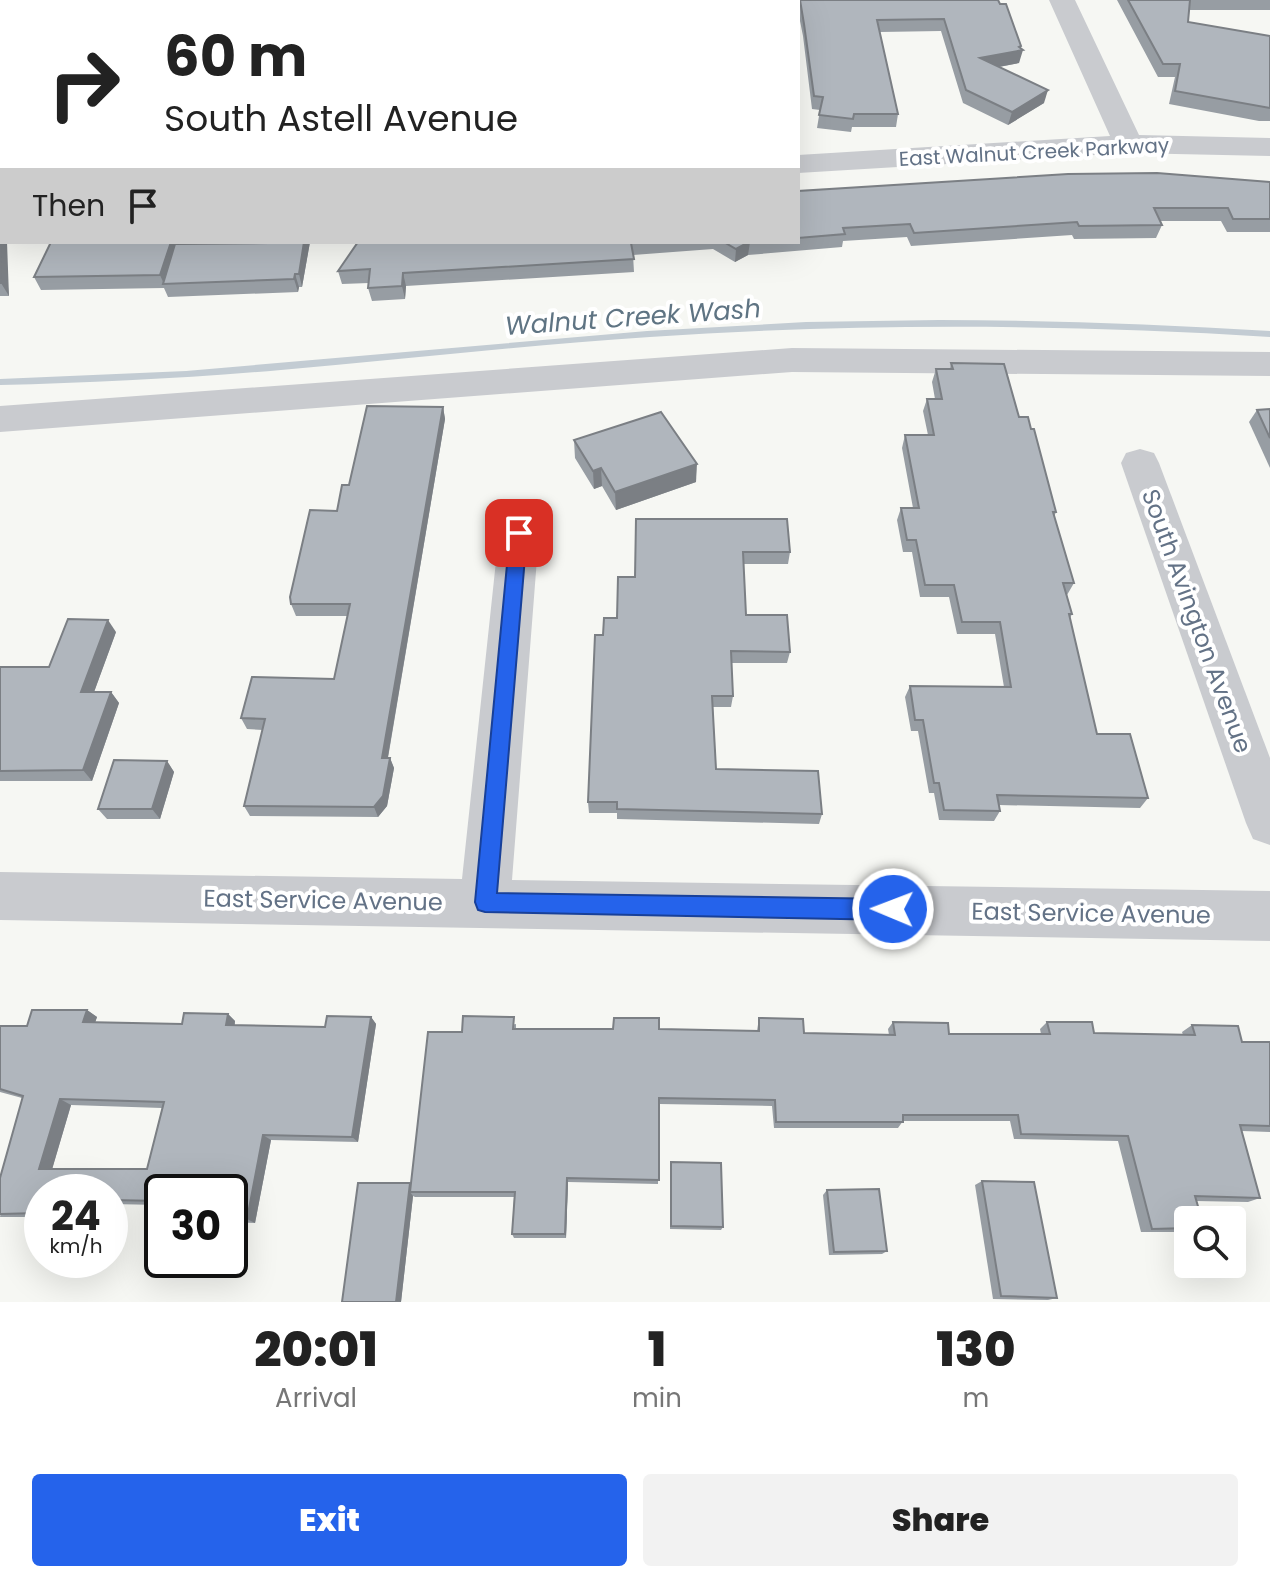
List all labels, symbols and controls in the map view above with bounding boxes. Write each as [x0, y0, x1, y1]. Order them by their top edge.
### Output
text: 60 m [164, 17, 307, 96]
icon: right [32, 32, 136, 136]
text: South Astell Avenue [164, 93, 518, 144]
street label: East Walnut Creek Parkway [898, 131, 1170, 173]
text: Then [32, 184, 105, 227]
icon: arrive [121, 184, 165, 228]
water label: Walnut Creek Wash [504, 290, 762, 344]
street label: South Avington Avenue [1134, 485, 1260, 757]
pin [485, 499, 553, 567]
icon: arrive [497, 511, 541, 555]
position arrow [851, 867, 935, 951]
street label: East Service Avenue [203, 881, 443, 919]
street label: East Service Avenue [971, 894, 1211, 932]
speed limit sign: 30 [144, 1174, 248, 1278]
text: 24 [51, 1188, 101, 1244]
map controls [1174, 1206, 1246, 1278]
button: search [1174, 1206, 1246, 1278]
text: km/h [49, 1232, 103, 1260]
text: 20:01 [254, 1316, 378, 1383]
text: 1 [648, 1316, 666, 1383]
text: 130 [936, 1316, 1016, 1383]
text: Arrival [275, 1380, 357, 1416]
text: min [632, 1380, 682, 1416]
text: m [963, 1380, 989, 1416]
button: Exit [32, 1474, 627, 1566]
button: Share [643, 1474, 1238, 1566]

